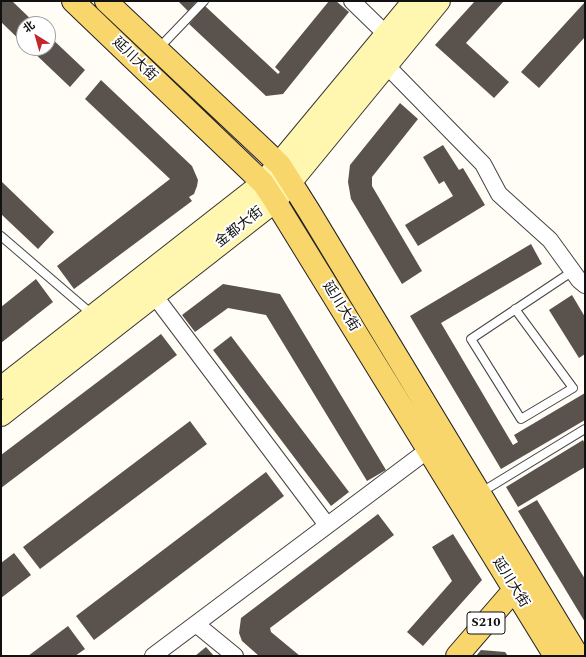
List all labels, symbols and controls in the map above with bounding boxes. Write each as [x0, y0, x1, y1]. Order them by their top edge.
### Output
north arrow [16, 16, 56, 56]
text: 北 [20, 17, 39, 37]
street label: 延川大街 [108, 35, 160, 85]
street label: 金都大街 [213, 204, 267, 252]
street label: 延川大街 [318, 279, 362, 335]
street label: 延川大街 [488, 555, 532, 611]
road number: S210 [467, 612, 505, 634]

